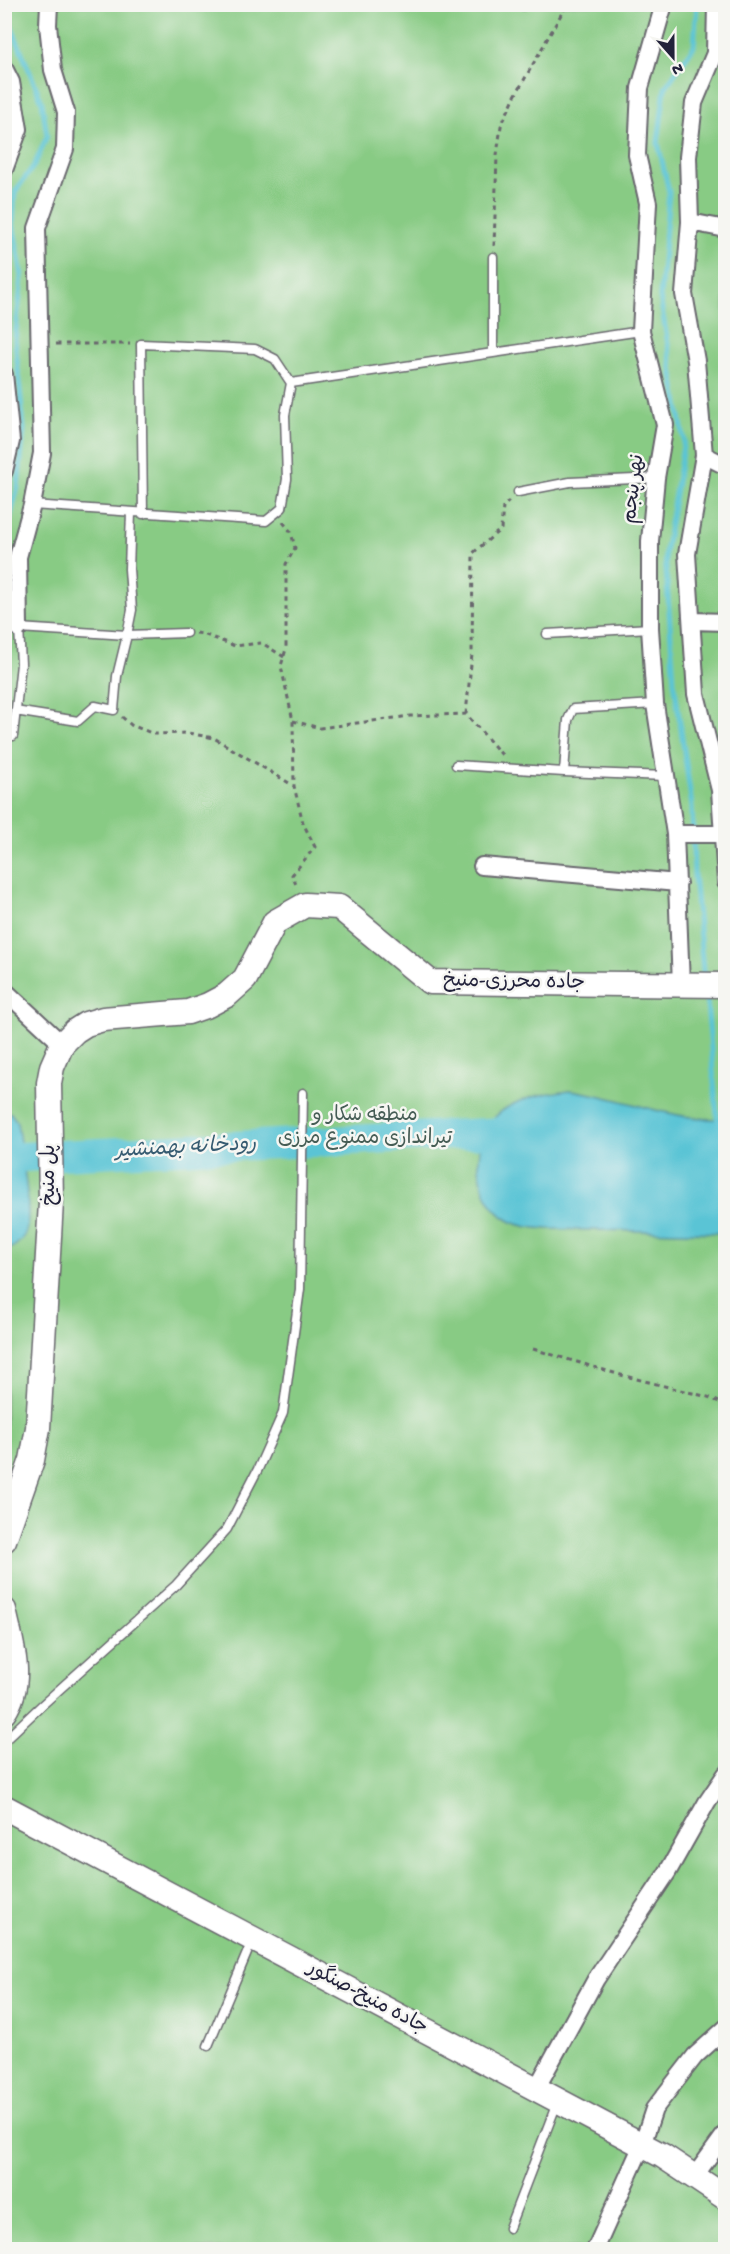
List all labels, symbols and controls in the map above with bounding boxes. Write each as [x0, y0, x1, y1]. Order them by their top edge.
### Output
north arrow [643, 27, 703, 87]
text: N [668, 57, 685, 79]
street label: نهر پنجم [619, 453, 651, 525]
street label: جاده محرزی-منیخ [443, 969, 585, 996]
park label: منطقه شکار و تیراندازی ممنوع مرزی [278, 1104, 452, 1151]
water label: رودخانه بهمنشیر [112, 1132, 257, 1165]
street label: پل منیخ [38, 1144, 62, 1206]
street label: جاده منیخ-صنگور [301, 1954, 433, 2040]

